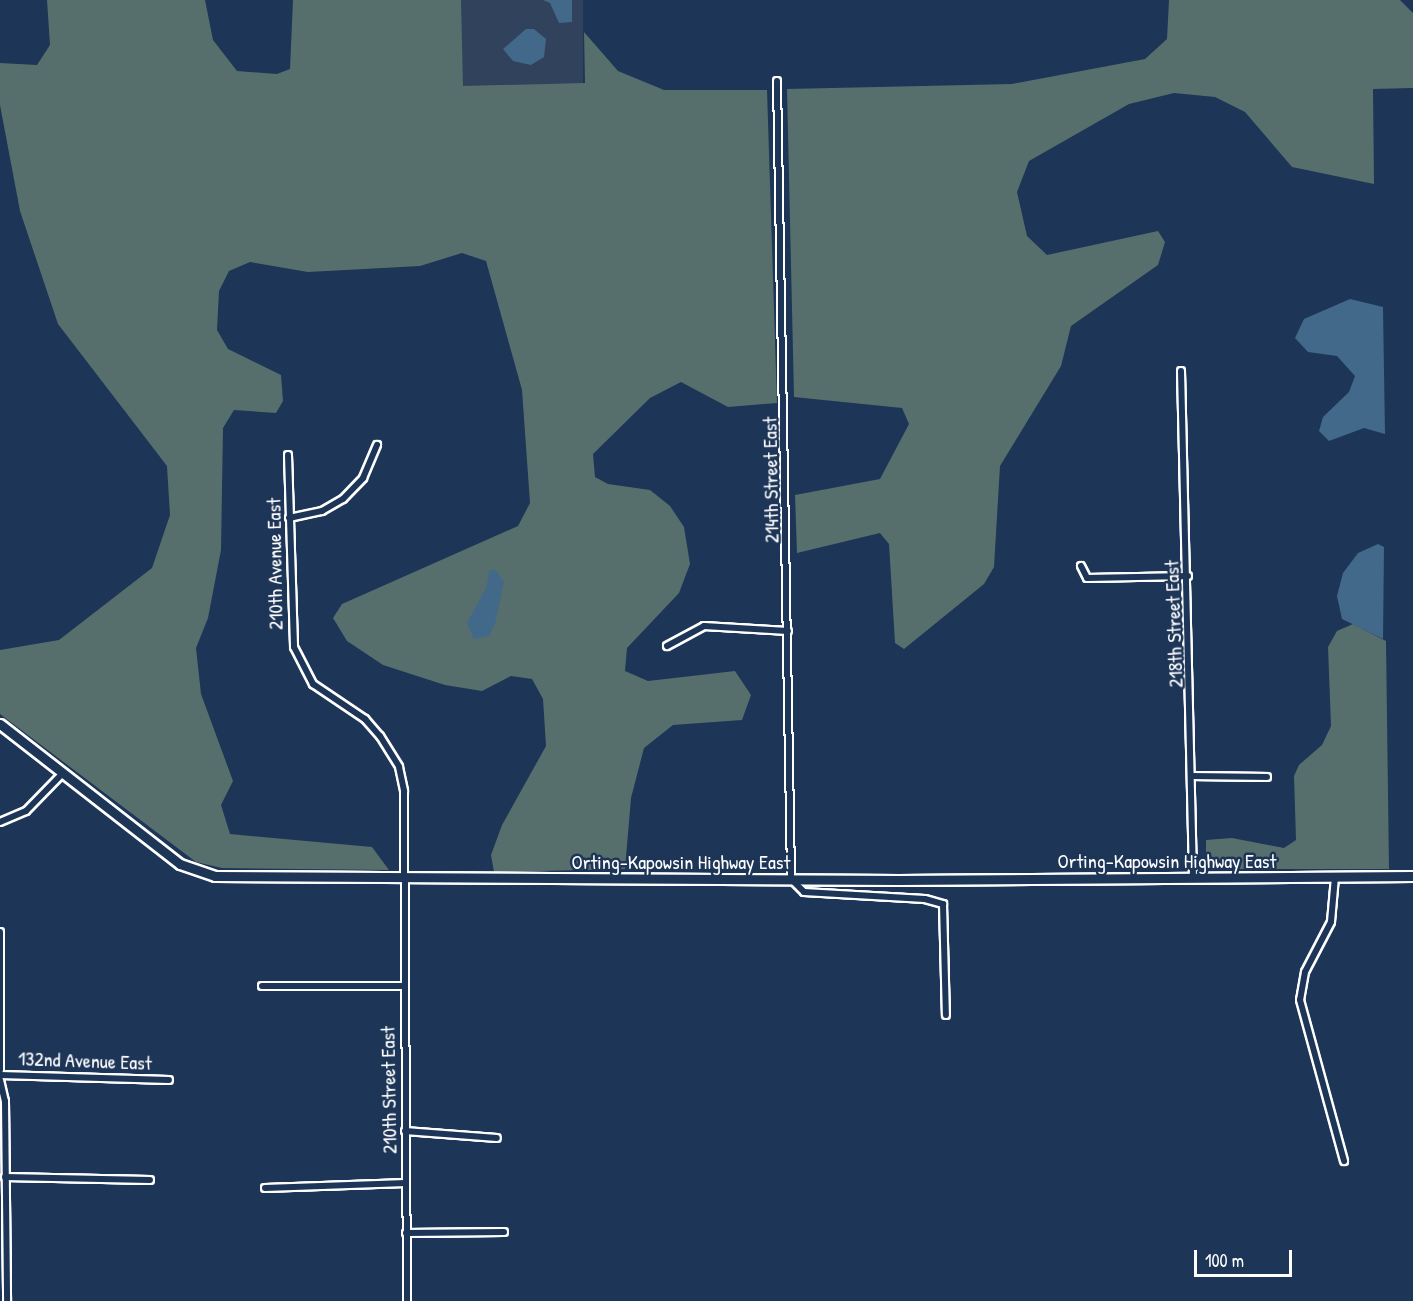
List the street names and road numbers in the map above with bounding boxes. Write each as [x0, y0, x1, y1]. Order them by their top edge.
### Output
street label: 214th Street East [757, 417, 783, 543]
street label: 210th Avenue East [261, 498, 287, 630]
street label: 218th Street East [1159, 560, 1187, 688]
street label: Orting-Kapowsin Highway East [1058, 848, 1276, 872]
street label: Orting-Kapowsin Highway East [572, 849, 790, 873]
street label: 210th Street East [375, 1026, 401, 1154]
street label: 132nd Avenue East [18, 1046, 152, 1074]

